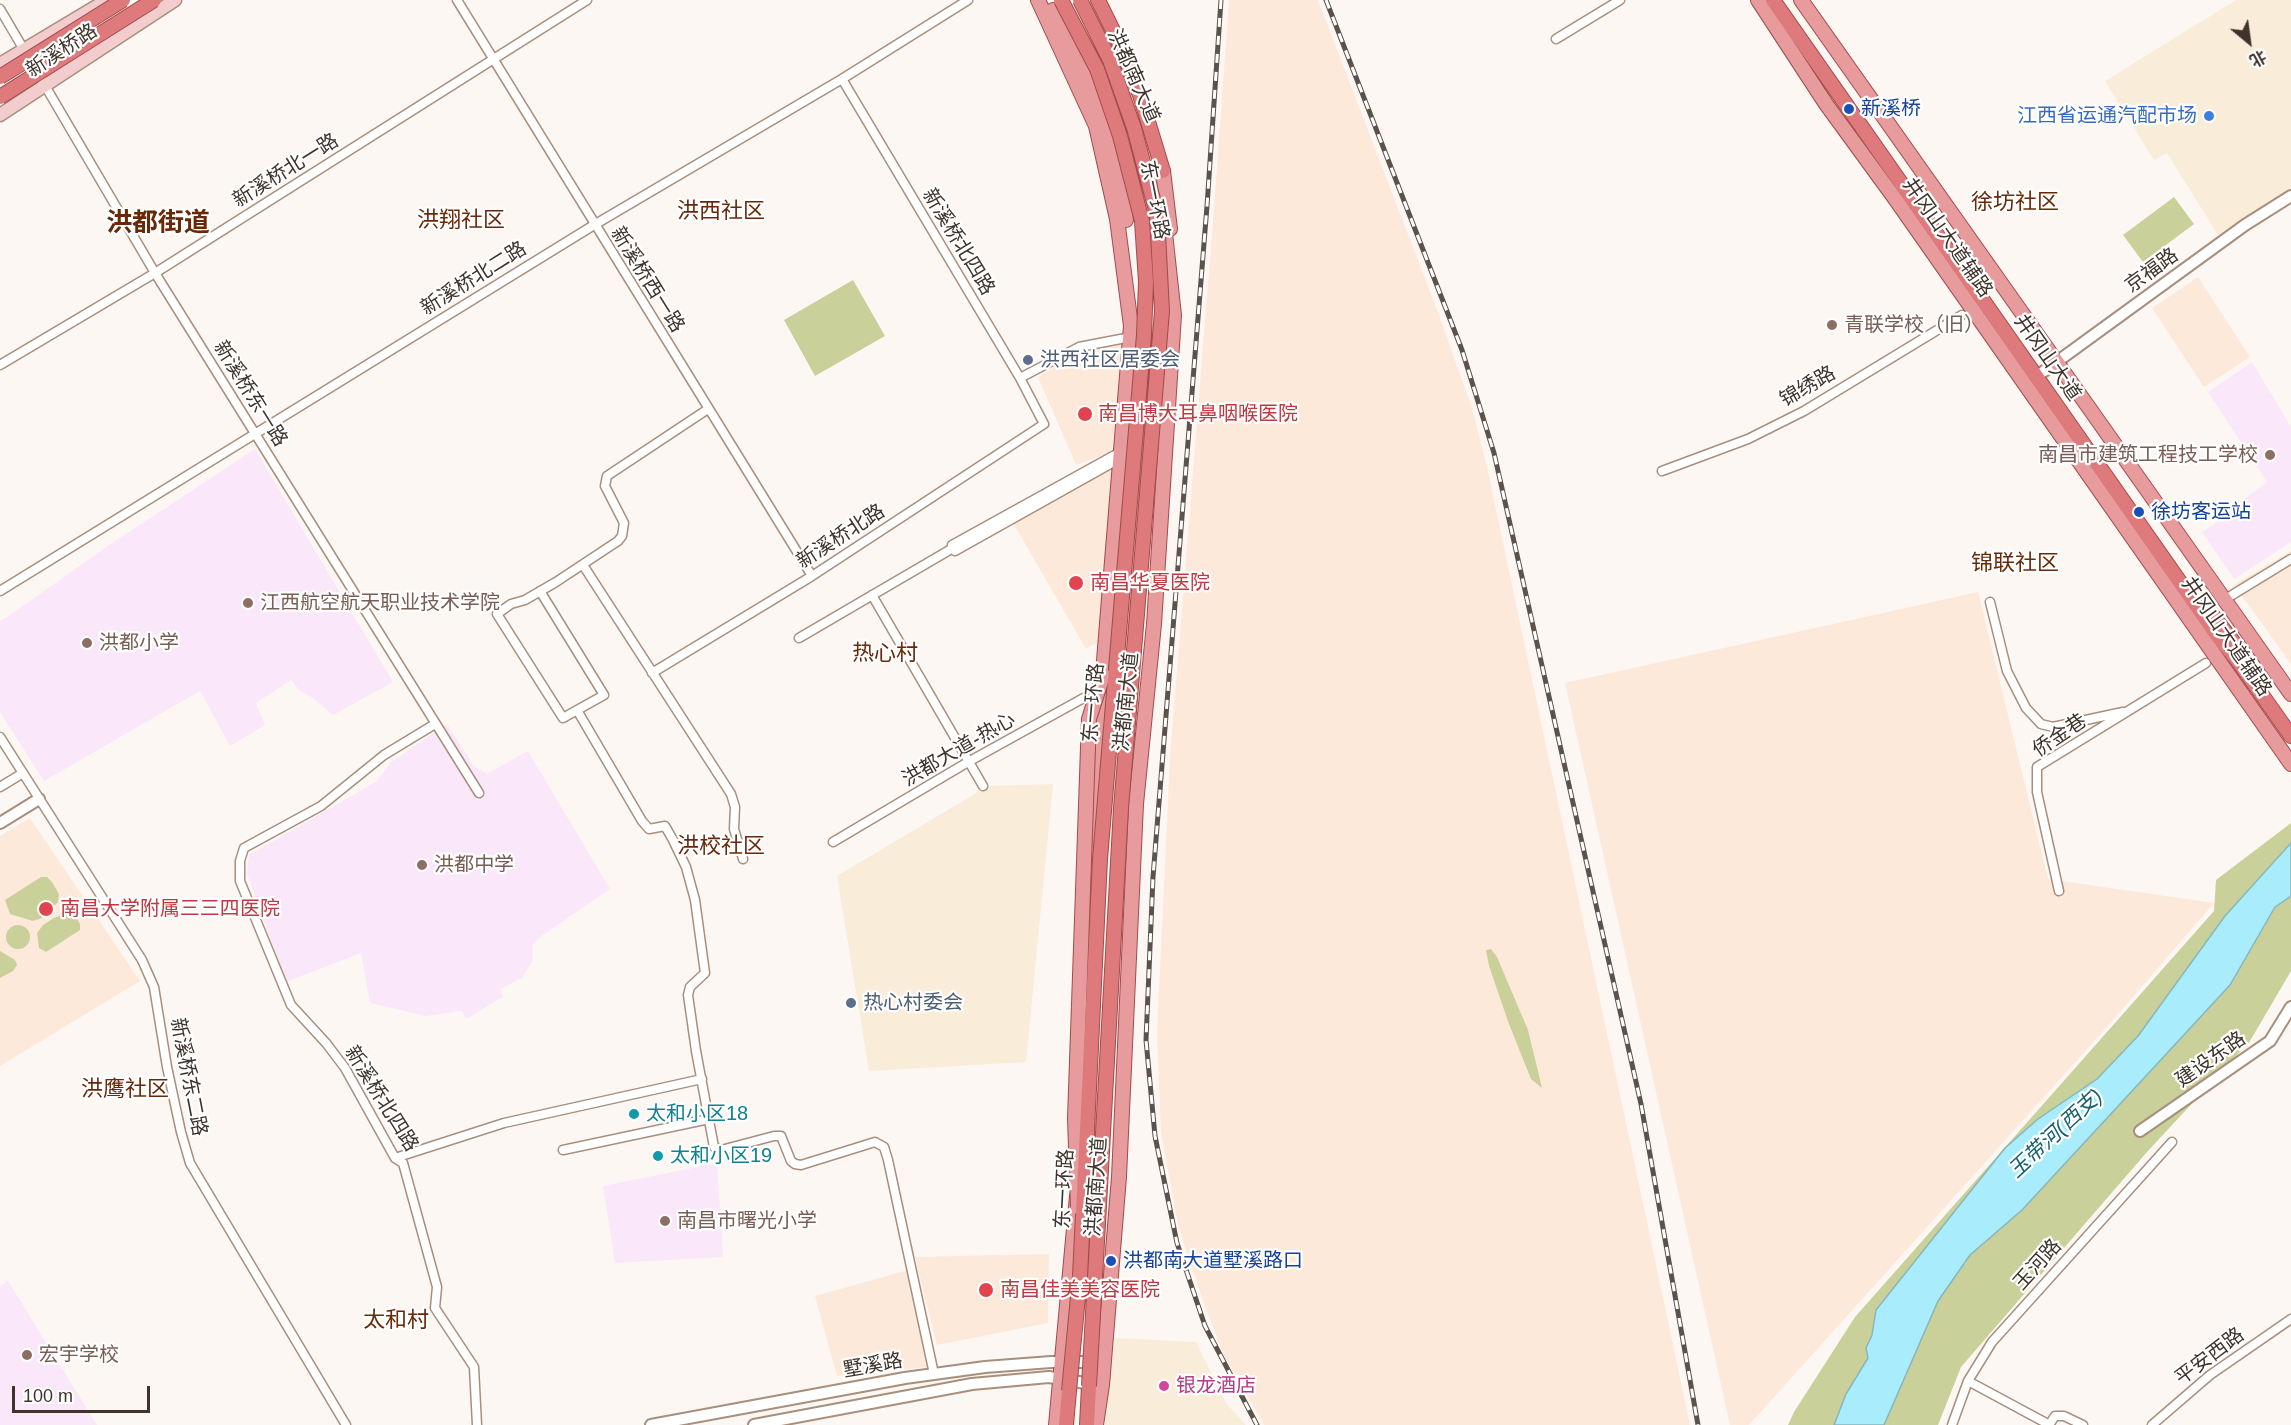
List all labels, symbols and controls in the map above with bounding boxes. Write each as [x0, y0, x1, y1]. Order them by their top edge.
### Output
north arrow [2219, 12, 2279, 72]
street label: 新溪桥路 [22, 19, 102, 83]
street label: 洪都南大道 [1102, 25, 1164, 127]
text: 北 [2247, 47, 2269, 69]
place label: 新溪桥 [1861, 97, 1921, 121]
marker: 新溪桥 [1842, 102, 1856, 116]
place label: 江西省运通汽配市场 [2017, 104, 2197, 128]
marker: 江西省运通汽配市场 [2202, 109, 2216, 123]
street label: 新溪桥北一路 [229, 129, 343, 213]
street label: 东一环路 [1135, 158, 1173, 242]
street label: 井冈山大道辅路 [1897, 174, 1997, 302]
street label: 新溪桥北四路 [917, 184, 999, 300]
district label: 徐坊社区 [1971, 190, 2059, 216]
district label: 洪西社区 [677, 199, 765, 225]
district label: 洪都街道 [106, 208, 210, 240]
district label: 洪翔社区 [417, 208, 505, 234]
street label: 新溪桥西一路 [605, 223, 689, 337]
street label: 新溪桥北二路 [417, 237, 531, 321]
street label: 京福路 [2121, 244, 2183, 298]
street label: 井冈山大道 [2008, 310, 2086, 406]
place label: 青联学校（旧） [1844, 313, 1984, 337]
marker: 青联学校（旧） [1825, 318, 1839, 332]
street label: 新溪桥东一路 [208, 337, 292, 451]
place label: 洪西社区居委会 [1040, 348, 1180, 372]
marker: 洪西社区居委会 [1021, 353, 1035, 367]
street label: 锦绣路 [1776, 362, 1840, 412]
place label: 南昌博大耳鼻咽喉医院 [1098, 402, 1298, 426]
marker: 南昌博大耳鼻咽喉医院 [1076, 405, 1094, 423]
place label: 南昌市建筑工程技工学校 [2038, 443, 2258, 467]
marker: 南昌市建筑工程技工学校 [2263, 448, 2277, 462]
street label: 新溪桥北路 [793, 500, 889, 574]
place label: 徐坊客运站 [2151, 500, 2251, 524]
marker: 徐坊客运站 [2132, 505, 2146, 519]
district label: 锦联社区 [1971, 551, 2059, 577]
place label: 南昌华夏医院 [1090, 571, 1210, 595]
street label: 井冈山大道辅路 [2176, 573, 2276, 701]
marker: 南昌华夏医院 [1067, 574, 1085, 592]
place label: 江西航空航天职业技术学院 [260, 591, 500, 615]
marker: 江西航空航天职业技术学院 [241, 596, 255, 610]
place label: 洪都小学 [99, 631, 179, 655]
marker: 洪都小学 [80, 636, 94, 650]
district label: 热心村 [852, 641, 918, 667]
street label: 洪都南大道 [1110, 651, 1144, 753]
street label: 东一环路 [1079, 662, 1109, 744]
street label: 洪都大道-热心 [898, 708, 1020, 792]
street label: 侨金巷 [2028, 709, 2092, 763]
district label: 洪校社区 [677, 834, 765, 860]
place label: 洪都中学 [434, 853, 514, 877]
marker: 洪都中学 [415, 858, 429, 872]
place label: 南昌大学附属三三四医院 [60, 897, 280, 921]
marker: 南昌大学附属三三四医院 [37, 900, 55, 918]
place label: 热心村委会 [863, 991, 963, 1015]
marker: 热心村委会 [844, 996, 858, 1010]
street label: 新溪桥东二路 [165, 1016, 211, 1138]
street label: 建设东路 [2171, 1027, 2251, 1093]
street label: 新溪桥北四路 [339, 1042, 423, 1156]
district label: 洪鹰社区 [81, 1077, 169, 1103]
water label: 玉带河(西支) [2004, 1084, 2108, 1184]
place label: 太和小区18 [646, 1102, 748, 1126]
marker: 太和小区18 [627, 1107, 641, 1121]
street label: 洪都南大道 [1082, 1136, 1112, 1238]
place label: 太和小区19 [670, 1144, 772, 1168]
street label: 东一环路 [1051, 1148, 1079, 1230]
marker: 太和小区19 [651, 1149, 665, 1163]
place label: 南昌市曙光小学 [677, 1209, 817, 1233]
marker: 南昌市曙光小学 [658, 1214, 672, 1228]
street label: 玉河路 [2009, 1235, 2067, 1295]
place label: 洪都南大道墅溪路口 [1123, 1249, 1303, 1273]
marker: 洪都南大道墅溪路口 [1104, 1254, 1118, 1268]
place label: 南昌佳美美容医院 [1000, 1278, 1160, 1302]
marker: 南昌佳美美容医院 [977, 1281, 995, 1299]
district label: 太和村 [363, 1308, 429, 1334]
street label: 平安西路 [2171, 1323, 2249, 1391]
place label: 宏宇学校 [39, 1343, 119, 1367]
marker: 宏宇学校 [20, 1348, 34, 1362]
street label: 墅溪路 [841, 1349, 905, 1383]
scale bar [15, 1374, 153, 1412]
place label: 银龙酒店 [1176, 1374, 1256, 1398]
marker: 银龙酒店 [1157, 1379, 1171, 1393]
text: 100 m [23, 1386, 73, 1406]

